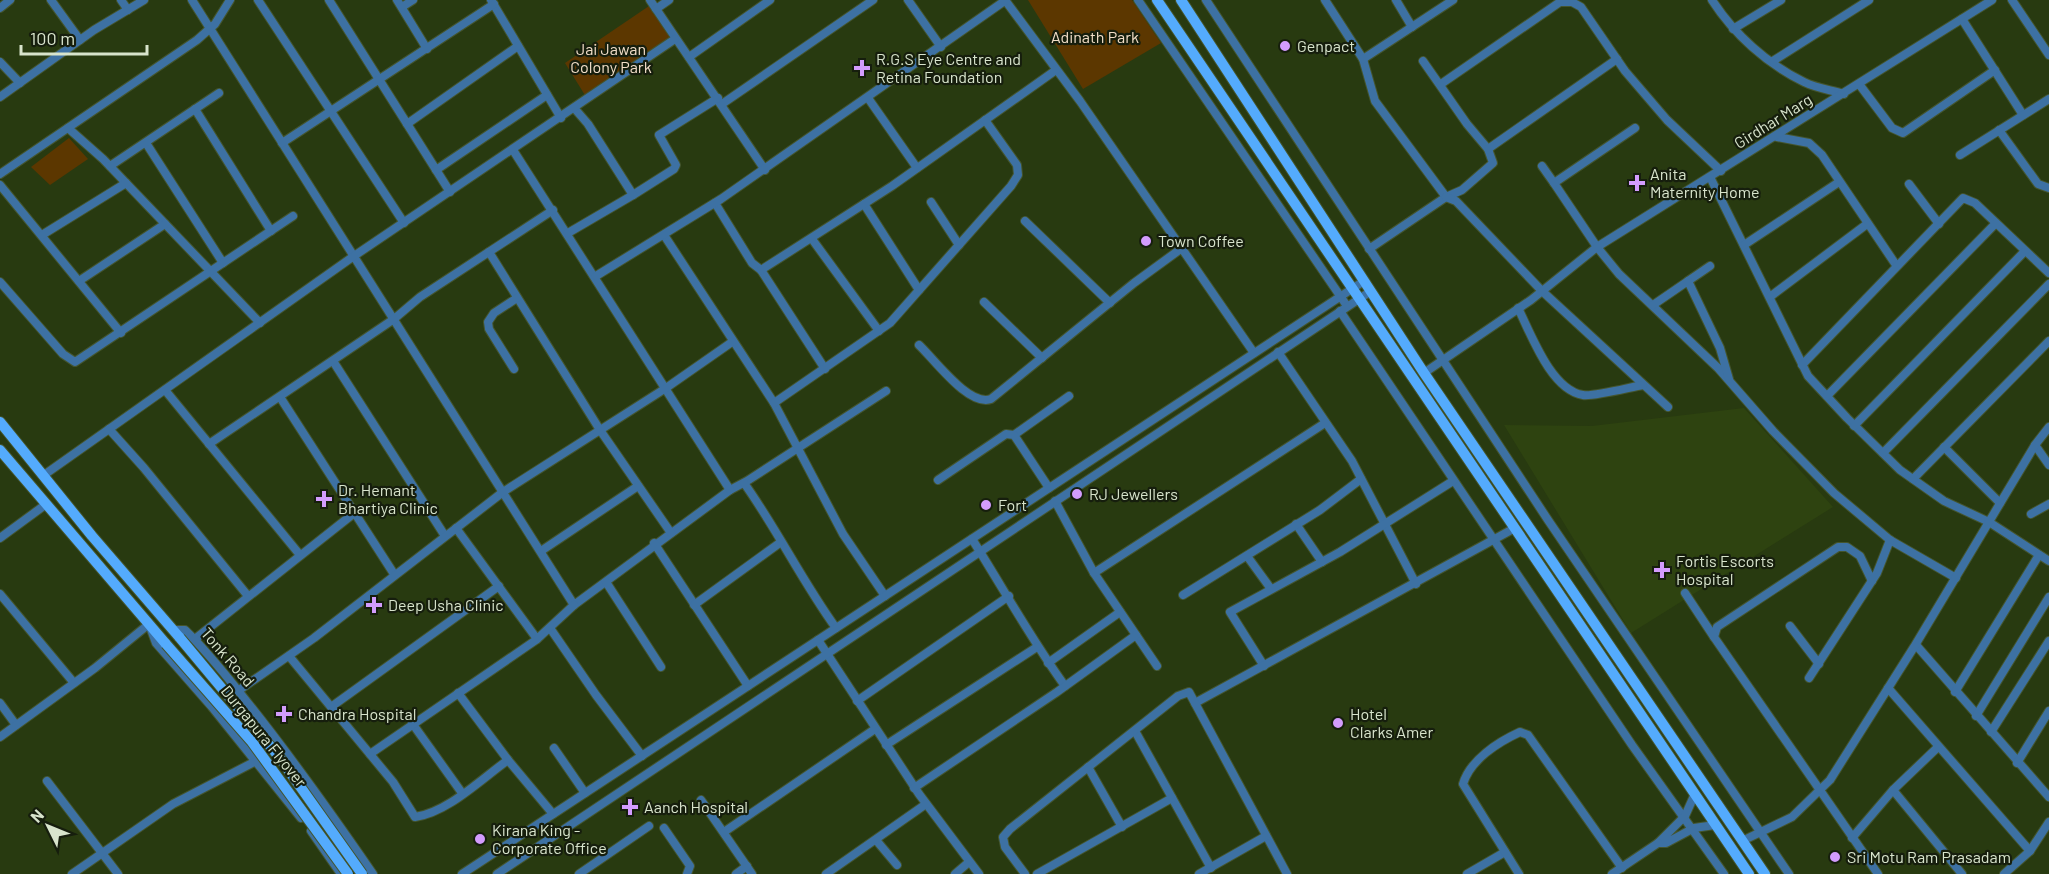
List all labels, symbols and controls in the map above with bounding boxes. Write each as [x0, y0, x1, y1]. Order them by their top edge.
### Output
scale bar [21, 18, 147, 56]
text: 100 m [30, 27, 75, 49]
park label: Adinath Park [1051, 27, 1139, 46]
place label: Genpact [1297, 36, 1355, 55]
park label: Jai Jawan Colony Park [570, 39, 652, 76]
marker: Genpact [1278, 39, 1292, 53]
place label: R.G.S Eye Centre and Retina Foundation [876, 49, 1021, 86]
marker: R.G.S Eye Centre and Retina Foundation [853, 59, 871, 77]
street label: Girdhar Marg [1730, 89, 1815, 152]
place label: Anita Maternity Home [1650, 164, 1759, 201]
marker: Anita Maternity Home [1628, 174, 1646, 192]
place label: Town Coffee [1158, 231, 1244, 250]
marker: Town Coffee [1139, 234, 1153, 248]
place label: Dr. Hemant Bhartiya Clinic [338, 480, 438, 517]
place label: RJ Jewellers [1089, 484, 1178, 503]
marker: RJ Jewellers [1070, 487, 1084, 501]
marker: Dr. Hemant Bhartiya Clinic [315, 490, 333, 508]
place label: Fort [998, 495, 1027, 514]
marker: Fort [979, 498, 993, 512]
place label: Fortis Escorts Hospital [1676, 551, 1774, 588]
marker: Fortis Escorts Hospital [1653, 561, 1671, 579]
place label: Deep Usha Clinic [388, 595, 504, 614]
marker: Deep Usha Clinic [365, 596, 383, 614]
street label: Tonk Road [198, 623, 259, 690]
street label: Durgapura Flyover [218, 681, 311, 790]
place label: Chandra Hospital [298, 704, 416, 723]
place label: Hotel Clarks Amer [1350, 704, 1434, 741]
marker: Chandra Hospital [275, 705, 293, 723]
marker: Hotel Clarks Amer [1331, 716, 1345, 730]
north arrow [18, 796, 78, 856]
place label: Aanch Hospital [644, 797, 748, 816]
marker: Aanch Hospital [621, 798, 639, 816]
text: N [26, 805, 47, 826]
place label: Kirana King - Corporate Office [492, 820, 607, 857]
marker: Kirana King - Corporate Office [473, 832, 487, 846]
place label: Sri Motu Ram Prasadam [1847, 847, 2011, 866]
marker: Sri Motu Ram Prasadam [1828, 850, 1842, 864]

